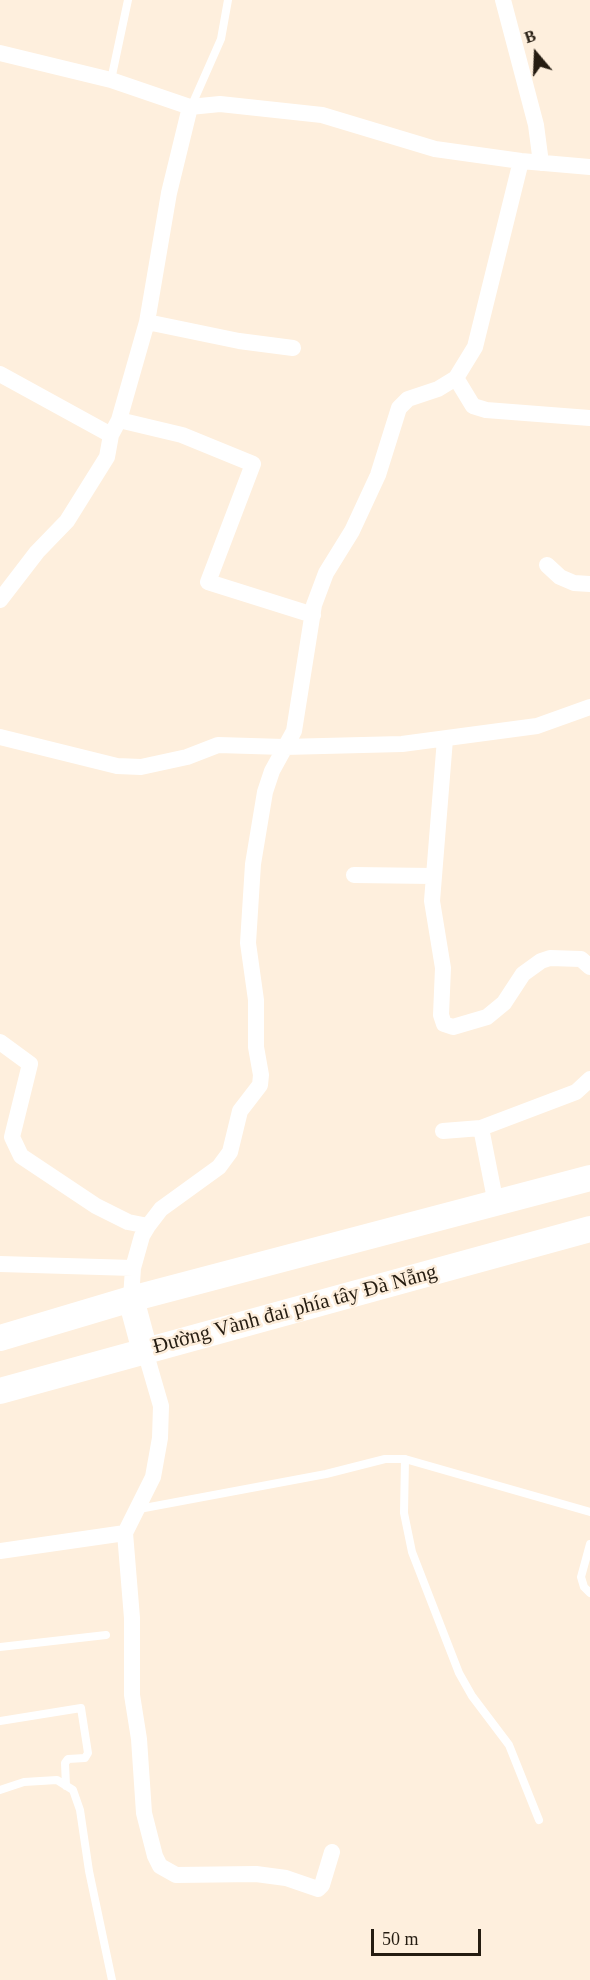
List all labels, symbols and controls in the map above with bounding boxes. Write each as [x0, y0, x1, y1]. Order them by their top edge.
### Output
north arrow [506, 24, 566, 84]
text: B [522, 27, 538, 46]
street label: Đường Vành đai phía tây Đà Nẵng [150, 1260, 440, 1360]
scale bar [374, 1917, 484, 1955]
text: 50 m [382, 1929, 419, 1949]

